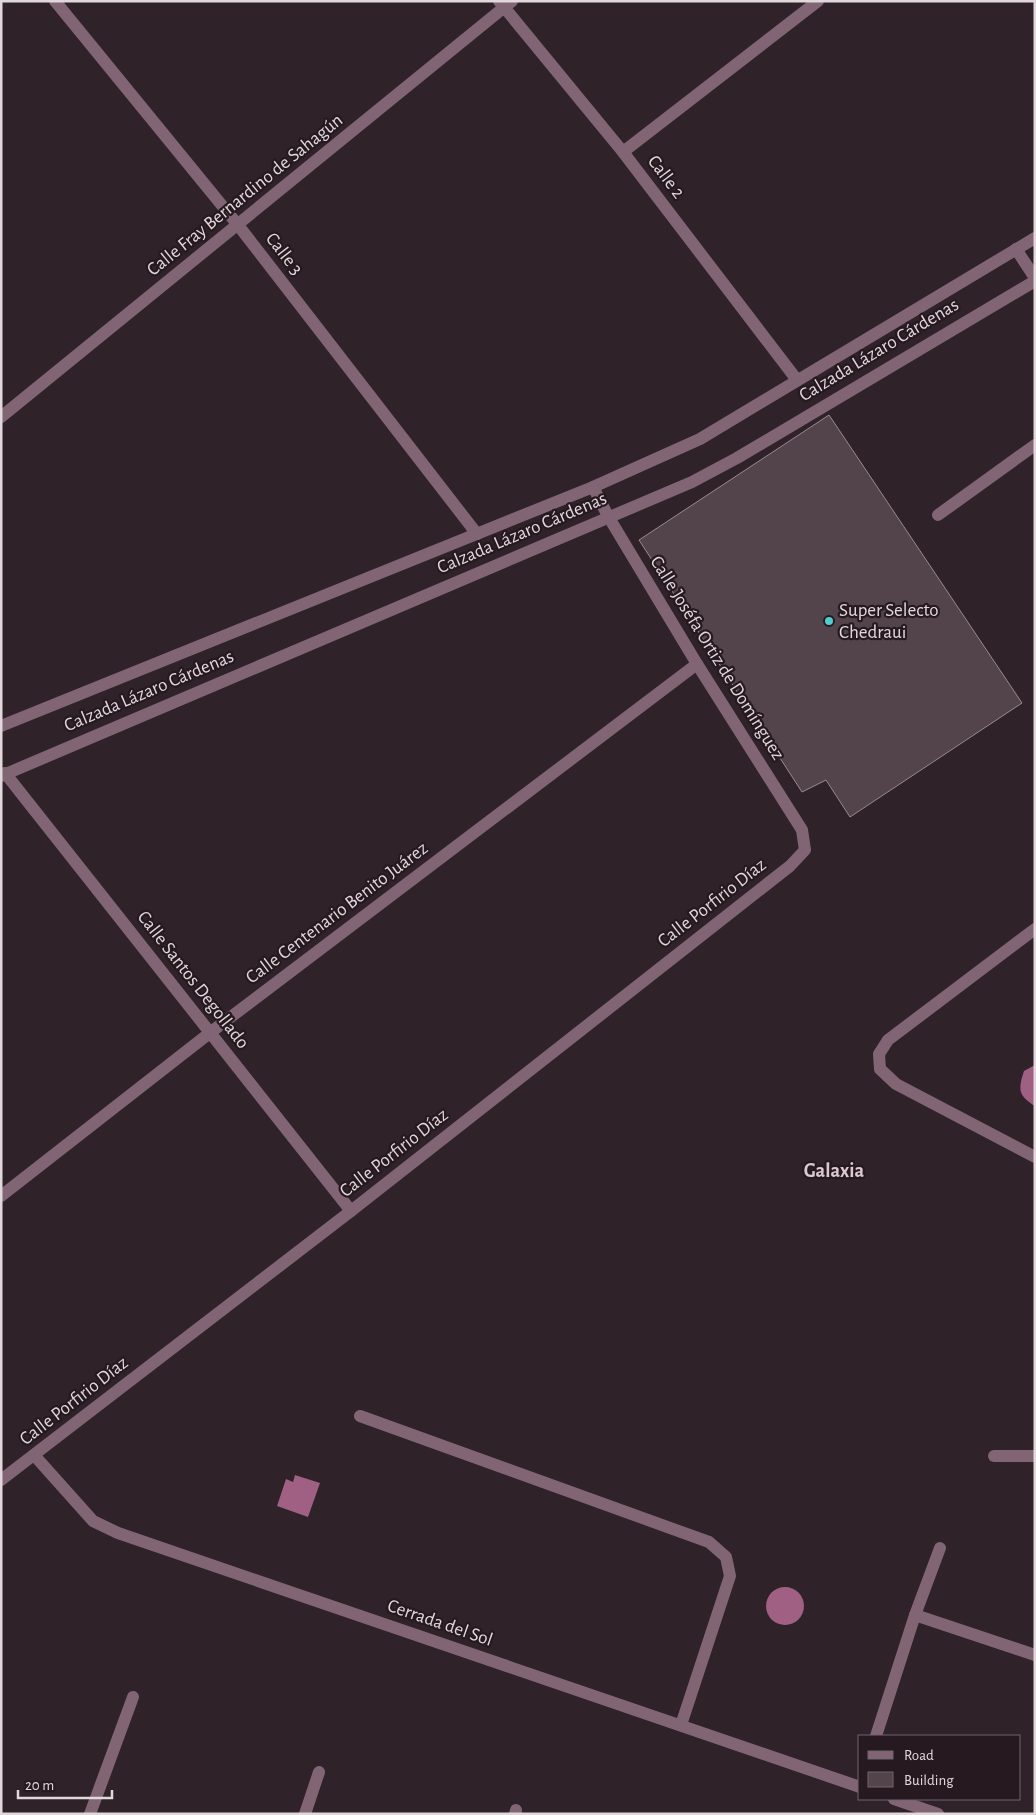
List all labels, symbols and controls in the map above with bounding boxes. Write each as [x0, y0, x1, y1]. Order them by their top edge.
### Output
street label: Calle Fray Bernardino de Sahagún [144, 110, 346, 280]
street label: Calle 2 [644, 152, 688, 202]
street label: Calle 3 [262, 229, 306, 279]
street label: Calzada Lázaro Cárdenas [796, 295, 962, 405]
street label: Calzada Lázaro Cárdenas [434, 489, 610, 577]
street label: Calle Joséfa Ortiz de Domínguez [646, 553, 788, 763]
place label: Super Selecto Chedraui [839, 601, 939, 642]
marker: Super Selecto Chedraui [823, 615, 835, 627]
street label: Calzada Lázaro Cárdenas [61, 647, 237, 735]
street label: Calle Centenario Benito Juárez [243, 838, 432, 987]
street label: Calle Porfirio Díaz [654, 855, 770, 951]
street label: Calle Santos Degollado [134, 908, 252, 1052]
street label: Calle Porfirio Díaz [336, 1105, 452, 1201]
district label: Galaxia [804, 1161, 865, 1181]
street label: Calle Porfirio Díaz [16, 1353, 132, 1449]
street label: Cerrada del Sol [385, 1596, 495, 1650]
legend [858, 1735, 1021, 1800]
text: Road [904, 1748, 934, 1763]
scale bar [18, 1768, 111, 1800]
text: Building [904, 1773, 954, 1788]
text: 20 m [25, 1778, 54, 1793]

